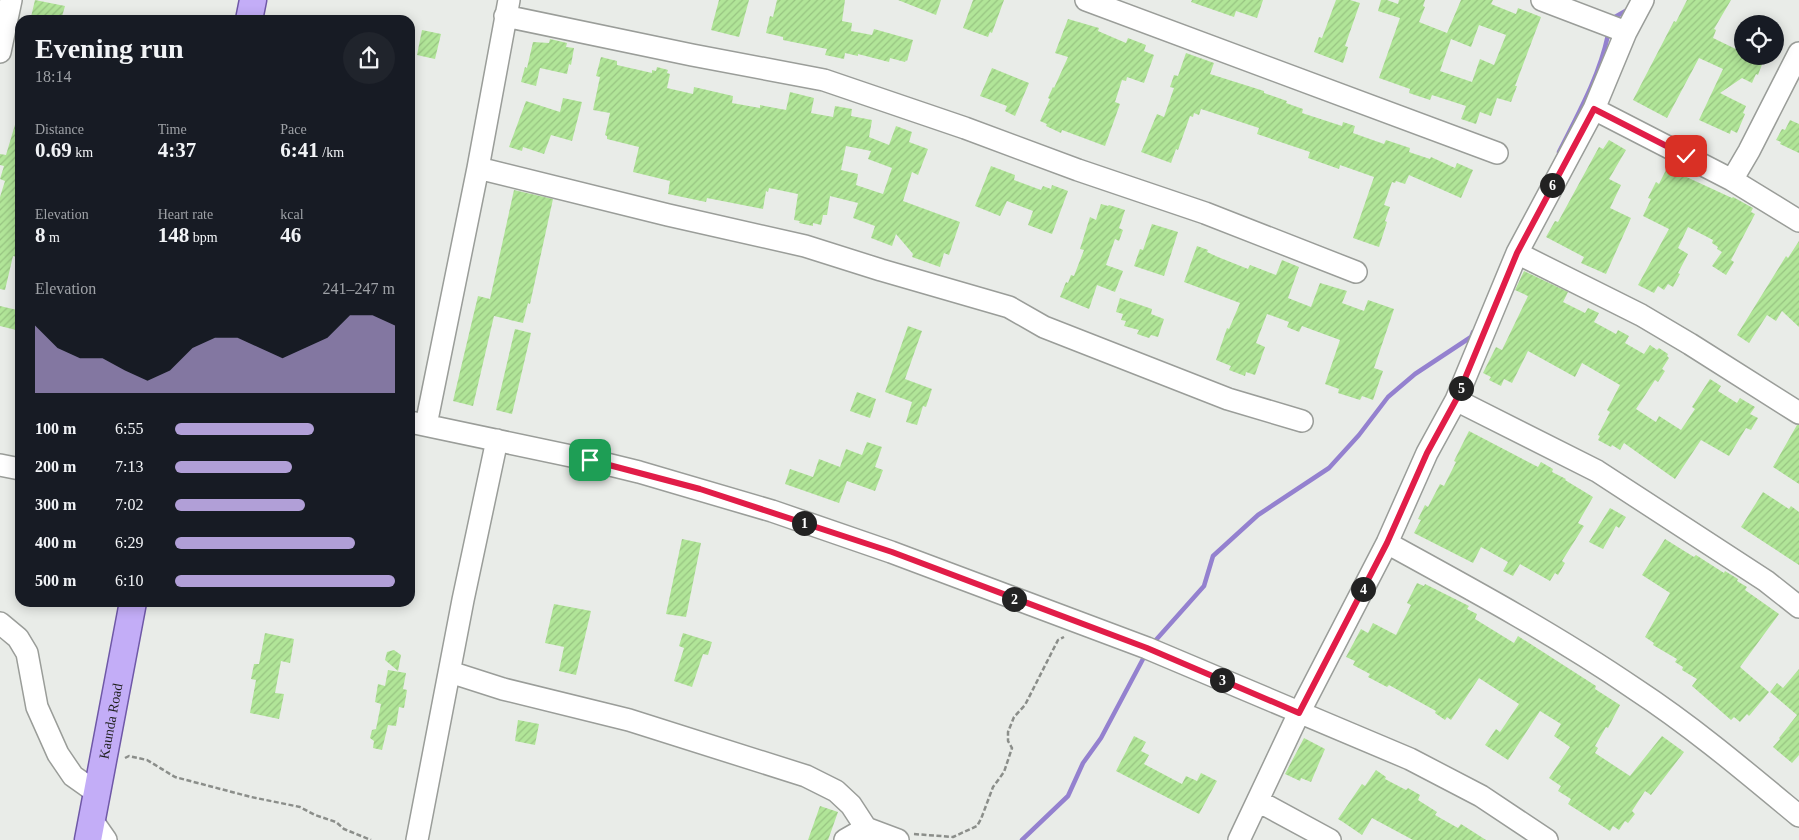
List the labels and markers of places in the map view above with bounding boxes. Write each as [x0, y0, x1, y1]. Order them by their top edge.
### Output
pin [1665, 135, 1707, 177]
pin: 6 [1540, 172, 1564, 198]
pin: 5 [1448, 376, 1474, 400]
pin [569, 439, 611, 481]
pin: 1 [792, 510, 816, 536]
pin: 4 [1350, 576, 1376, 602]
pin: 2 [1002, 586, 1026, 612]
pin: 3 [1210, 668, 1234, 692]

